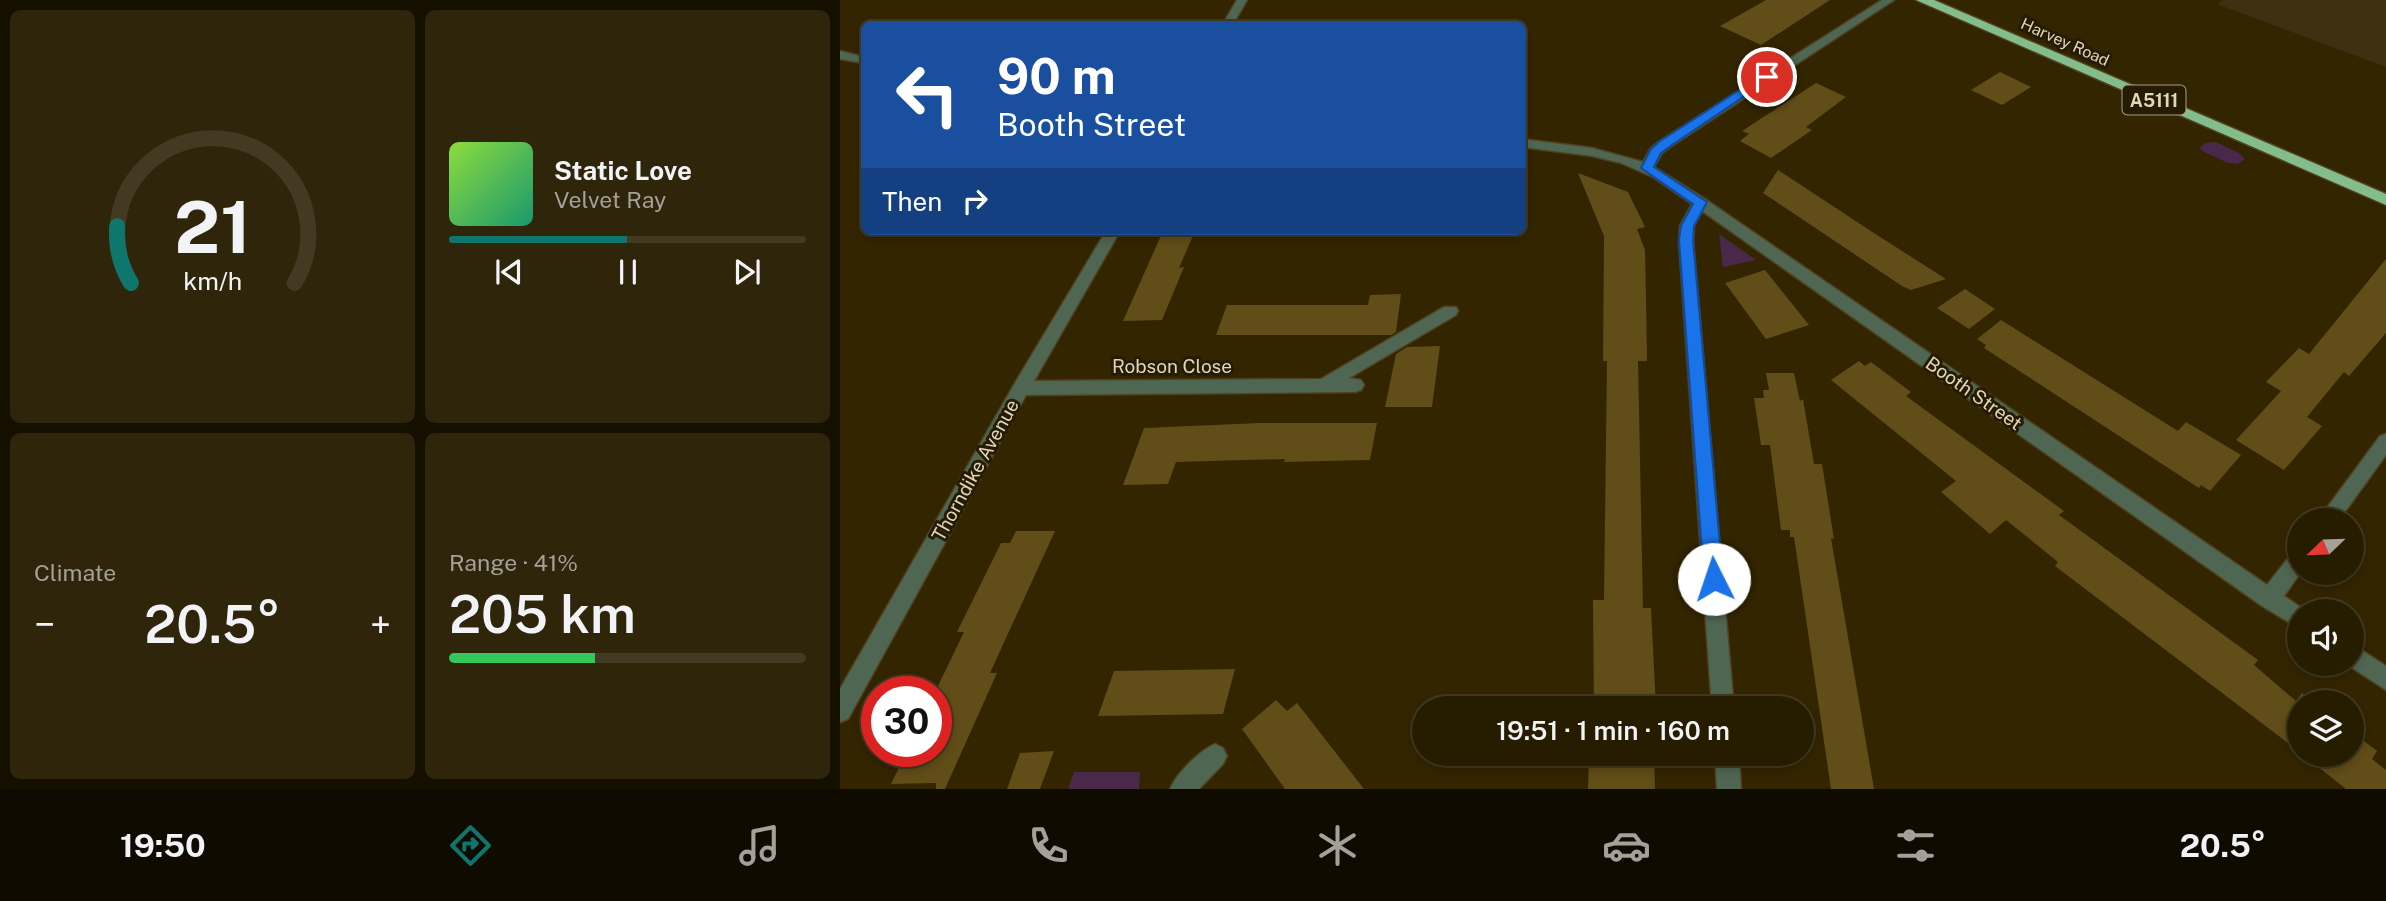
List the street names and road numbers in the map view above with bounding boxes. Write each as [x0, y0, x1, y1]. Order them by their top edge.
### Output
street label: Harvey Road [2018, 14, 2112, 70]
road number: A5111 [2122, 86, 2186, 114]
street label: Booth Street [1922, 352, 2026, 434]
street label: Robson Close [1112, 355, 1232, 377]
street label: Thorndike Avenue [927, 395, 1023, 545]

